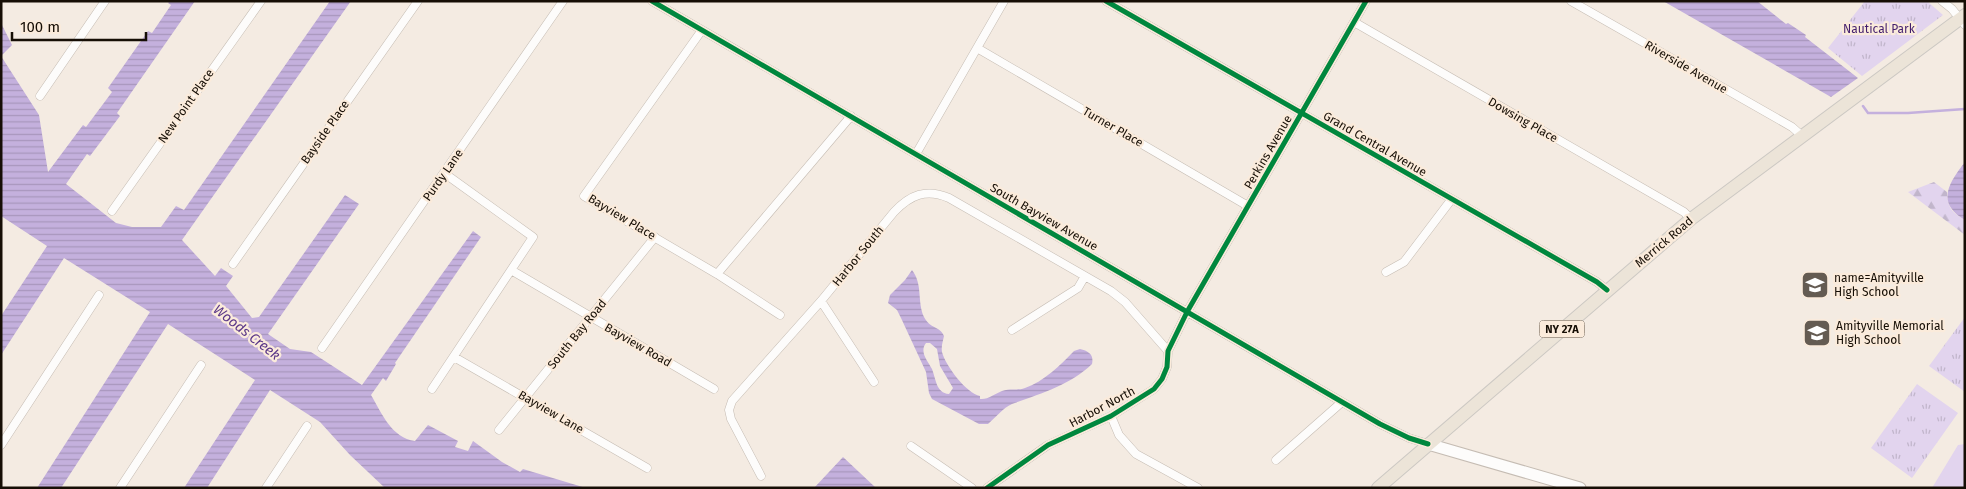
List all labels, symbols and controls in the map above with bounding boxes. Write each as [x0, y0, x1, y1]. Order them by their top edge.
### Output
scale bar [12, 10, 146, 42]
text: 100 m [20, 18, 60, 36]
park label: Nautical Park [1843, 22, 1916, 36]
street label: Riverside Avenue [1642, 38, 1730, 96]
street label: New Point Place [155, 66, 217, 146]
street label: Dowsing Place [1486, 95, 1560, 145]
street label: Bayside Place [298, 98, 352, 166]
street label: Turner Place [1080, 104, 1146, 150]
street label: Grand Central Avenue [1321, 109, 1429, 179]
street label: Perkins Avenue [1241, 113, 1295, 191]
street label: Purdy Lane [420, 146, 466, 204]
street label: South Bayview Avenue [988, 180, 1100, 254]
street label: Bayview Place [586, 191, 658, 243]
street label: Merrick Road [1632, 214, 1696, 270]
street label: Harbor South [830, 223, 886, 289]
school or university icon: name=Amityville High School [1800, 270, 1830, 300]
place label: name=Amityville High School [1834, 271, 1924, 299]
street label: South Bay Road [545, 296, 609, 372]
water label: Woods Creek [210, 301, 284, 364]
school or university icon: Amityville Memorial High School [1802, 318, 1832, 348]
place label: Amityville Memorial High School [1836, 319, 1944, 347]
street label: Bayview Road [602, 320, 674, 370]
road number: NY 27A [1540, 320, 1584, 338]
street label: Harbor North [1067, 384, 1137, 430]
street label: Bayview Lane [516, 388, 586, 436]

